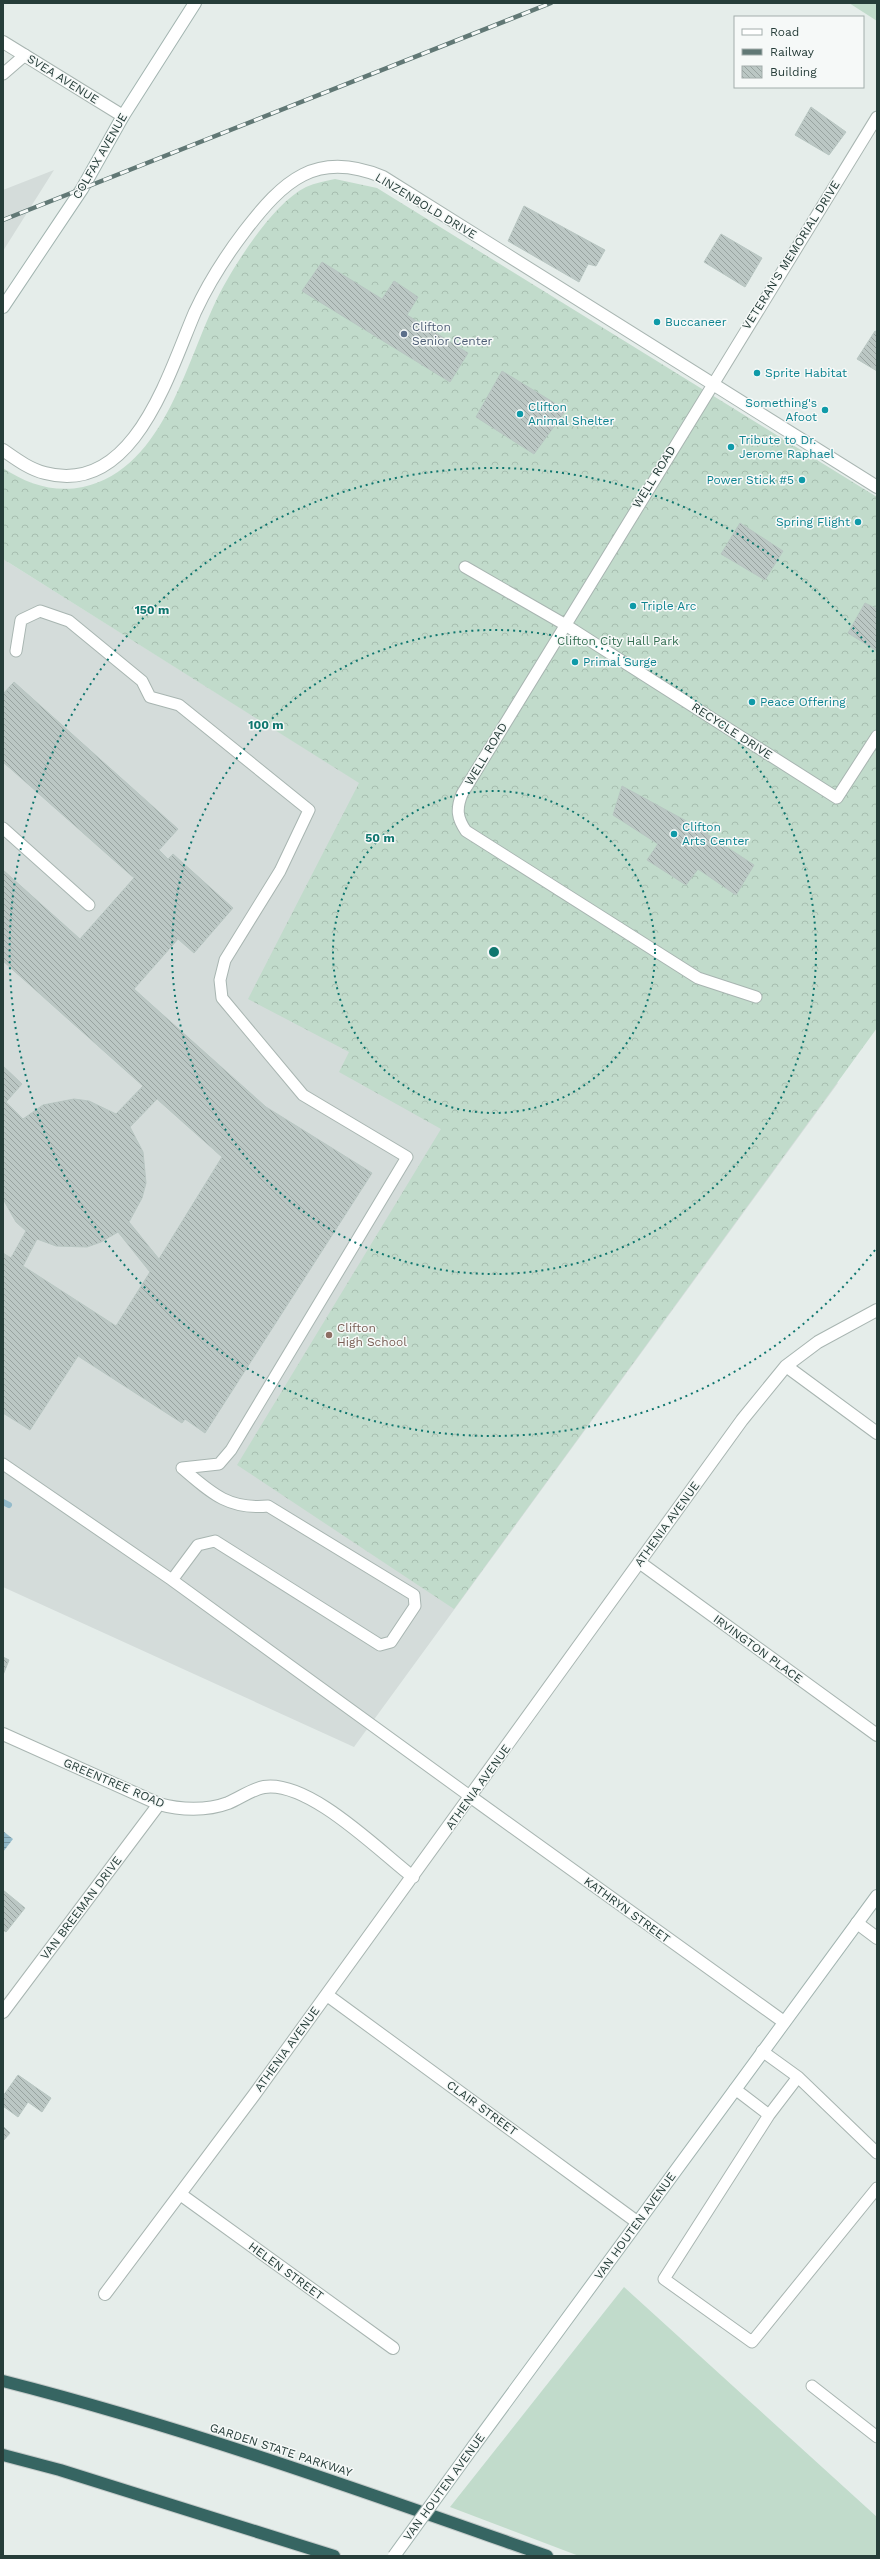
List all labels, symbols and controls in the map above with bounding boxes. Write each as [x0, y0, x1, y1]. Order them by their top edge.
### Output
legend [734, 16, 864, 88]
text: Road [770, 25, 799, 39]
text: Railway [770, 45, 815, 59]
street label: SVEA AVENUE [25, 51, 102, 107]
text: Building [770, 65, 817, 79]
street label: COLFAX AVENUE [70, 110, 130, 201]
street label: LINZENBOLD DRIVE [373, 170, 480, 242]
street label: VETERAN'S MEMORIAL DRIVE [739, 178, 843, 332]
place label: Buccaneer [665, 315, 727, 329]
marker: Buccaneer [652, 317, 662, 327]
place label: Clifton Senior Center [412, 320, 493, 348]
marker: Clifton Senior Center [399, 329, 409, 339]
place label: Sprite Habitat [765, 366, 847, 380]
marker: Sprite Habitat [752, 368, 762, 378]
place label: Something's Afoot [745, 396, 817, 424]
place label: Clifton Animal Shelter [528, 400, 615, 428]
marker: Something's Afoot [820, 405, 830, 415]
marker: Clifton Animal Shelter [515, 409, 525, 419]
place label: Tribute to Dr. Jerome Raphael [739, 433, 834, 461]
marker: Tribute to Dr. Jerome Raphael [726, 442, 736, 452]
street label: WELL ROAD [629, 443, 679, 511]
place label: Power Stick #5 [706, 473, 794, 487]
marker: Power Stick #5 [797, 475, 807, 485]
place label: Spring Flight [776, 515, 850, 529]
marker: Spring Flight [853, 517, 863, 527]
place label: Triple Arc [641, 599, 697, 613]
marker: Triple Arc [628, 601, 638, 611]
text: 150 m [135, 603, 169, 617]
park label: Clifton City Hall Park [557, 634, 679, 648]
place label: Primal Surge [583, 655, 657, 669]
marker: Primal Surge [570, 657, 580, 667]
place label: Peace Offering [760, 695, 846, 709]
marker: Peace Offering [747, 697, 757, 707]
street label: RECYCLE DRIVE [689, 700, 775, 762]
text: 100 m [248, 718, 284, 732]
street label: WELL ROAD [462, 720, 510, 788]
place label: Clifton Arts Center [682, 820, 749, 848]
marker: Clifton Arts Center [669, 829, 679, 839]
text: 50 m [365, 831, 395, 845]
centre of rings [487, 945, 501, 959]
place label: Clifton High School [337, 1321, 407, 1349]
marker: Clifton High School [324, 1330, 334, 1340]
street label: ATHENIA AVENUE [631, 1479, 703, 1569]
street label: IRVINGTON PLACE [711, 1612, 806, 1686]
street label: ATHENIA AVENUE [442, 1742, 514, 1832]
street label: GREENTREE ROAD [61, 1755, 167, 1811]
street label: VAN BREEMAN DRIVE [38, 1853, 125, 1962]
street label: KATHRYN STREET [581, 1874, 673, 1946]
street label: ATHENIA AVENUE [251, 2004, 323, 2094]
street label: CLAIR STREET [444, 2078, 520, 2138]
street label: VAN HOUTEN AVENUE [591, 2169, 679, 2282]
street label: HELEN STREET [246, 2239, 326, 2303]
street label: GARDEN STATE PARKWAY [208, 2420, 354, 2480]
street label: VAN HOUTEN AVENUE [400, 2430, 488, 2543]

